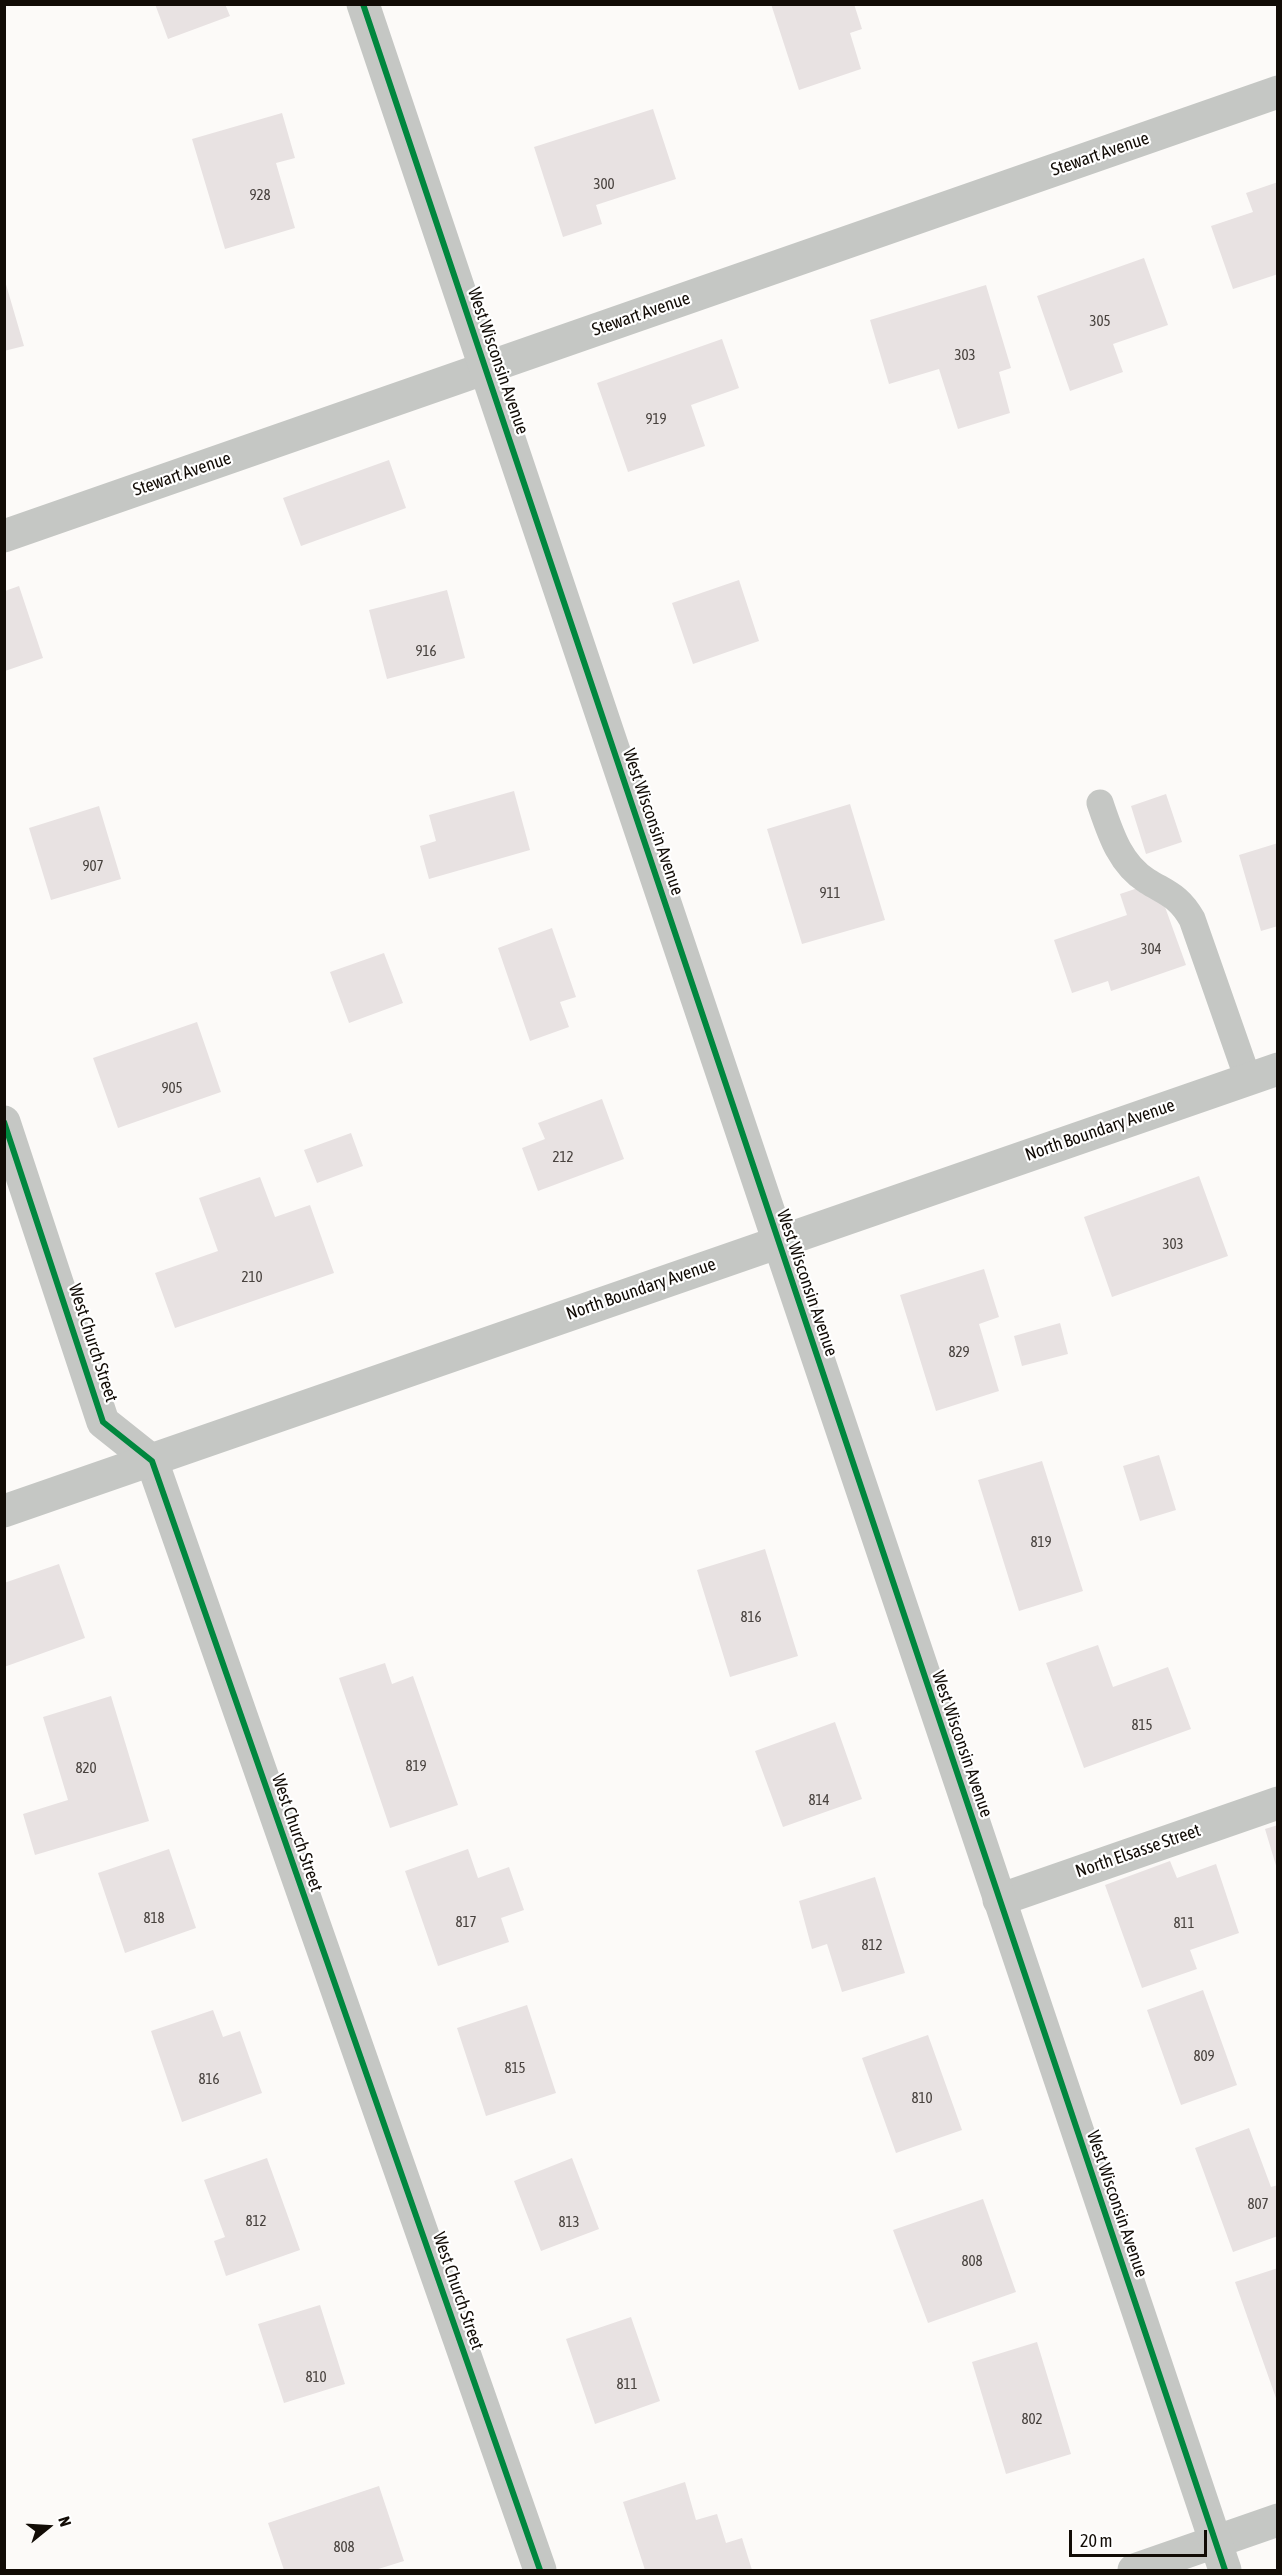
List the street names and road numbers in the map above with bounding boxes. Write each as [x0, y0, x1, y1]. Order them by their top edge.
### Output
street label: Stewart Avenue [1048, 127, 1152, 181]
street label: West Wisconsin Avenue [463, 285, 533, 437]
street label: Stewart Avenue [589, 287, 693, 341]
street label: Stewart Avenue [130, 447, 234, 501]
street label: West Wisconsin Avenue [618, 746, 688, 898]
street label: North Boundary Avenue [1022, 1094, 1178, 1166]
street label: West Wisconsin Avenue [772, 1207, 842, 1359]
street label: North Boundary Avenue [563, 1253, 719, 1325]
street label: West Church Street [64, 1281, 122, 1405]
street label: West Wisconsin Avenue [927, 1668, 997, 1820]
street label: West Church Street [267, 1771, 327, 1895]
street label: North Elsasse Street [1073, 1820, 1203, 1882]
street label: West Wisconsin Avenue [1082, 2128, 1152, 2280]
street label: West Church Street [428, 2229, 488, 2353]

